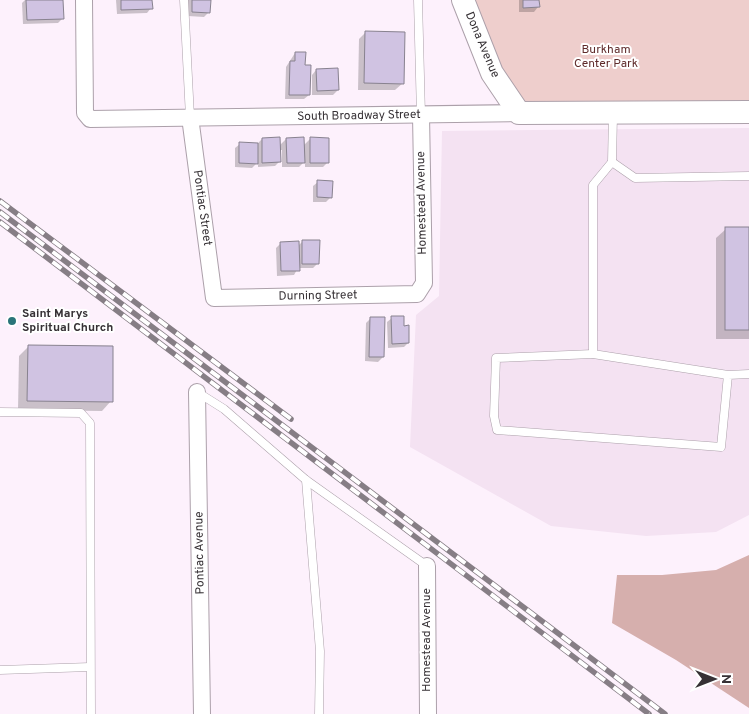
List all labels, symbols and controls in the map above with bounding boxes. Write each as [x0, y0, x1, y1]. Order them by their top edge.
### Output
street label: Dona Avenue [461, 10, 503, 80]
park label: Burkham Center Park [574, 42, 638, 72]
street label: South Broadway Street [297, 107, 421, 125]
street label: Homestead Avenue [413, 151, 431, 255]
street label: Pontiac Street [189, 169, 215, 247]
street label: Durning Street [278, 287, 358, 305]
place label: Saint Marys Spiritual Church [22, 306, 113, 336]
marker: Saint Marys Spiritual Church [6, 315, 18, 327]
street label: Pontiac Avenue [191, 511, 209, 595]
street label: Homestead Avenue [419, 588, 435, 692]
north arrow [689, 654, 739, 704]
text: N [717, 674, 734, 684]

